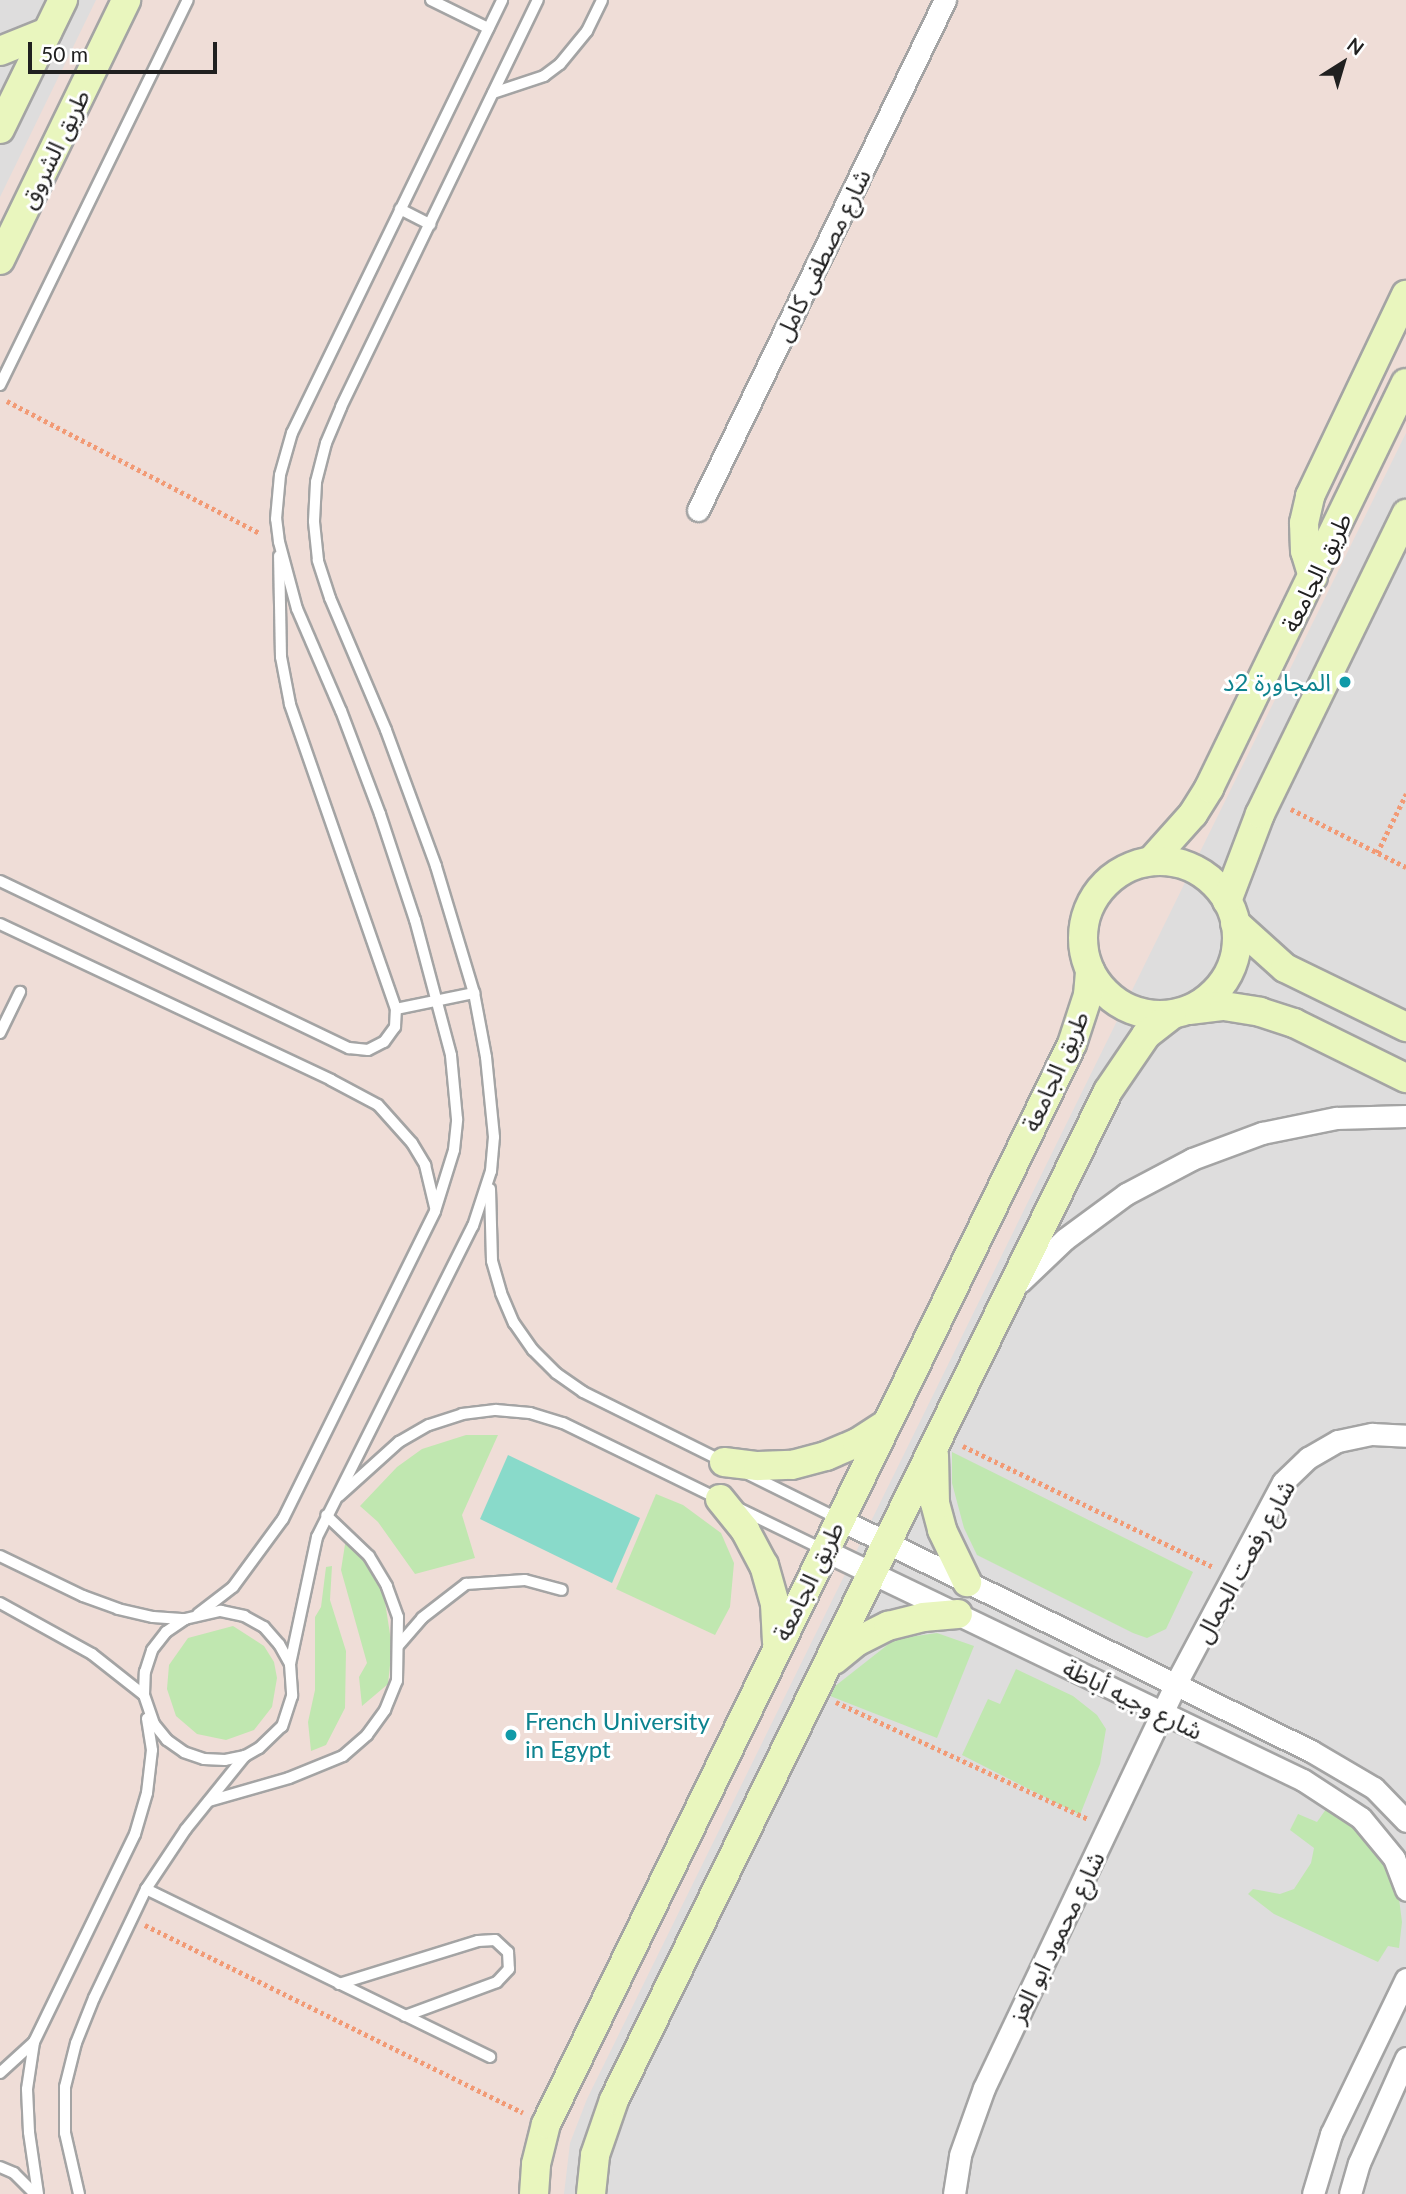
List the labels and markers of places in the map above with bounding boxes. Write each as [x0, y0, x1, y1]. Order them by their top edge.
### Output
place label: المجاورة 2د [1223, 668, 1331, 696]
marker: المجاورة 2د [1337, 674, 1353, 690]
place label: French University in Egypt [525, 1707, 710, 1763]
marker: French University in Egypt [503, 1727, 519, 1743]

